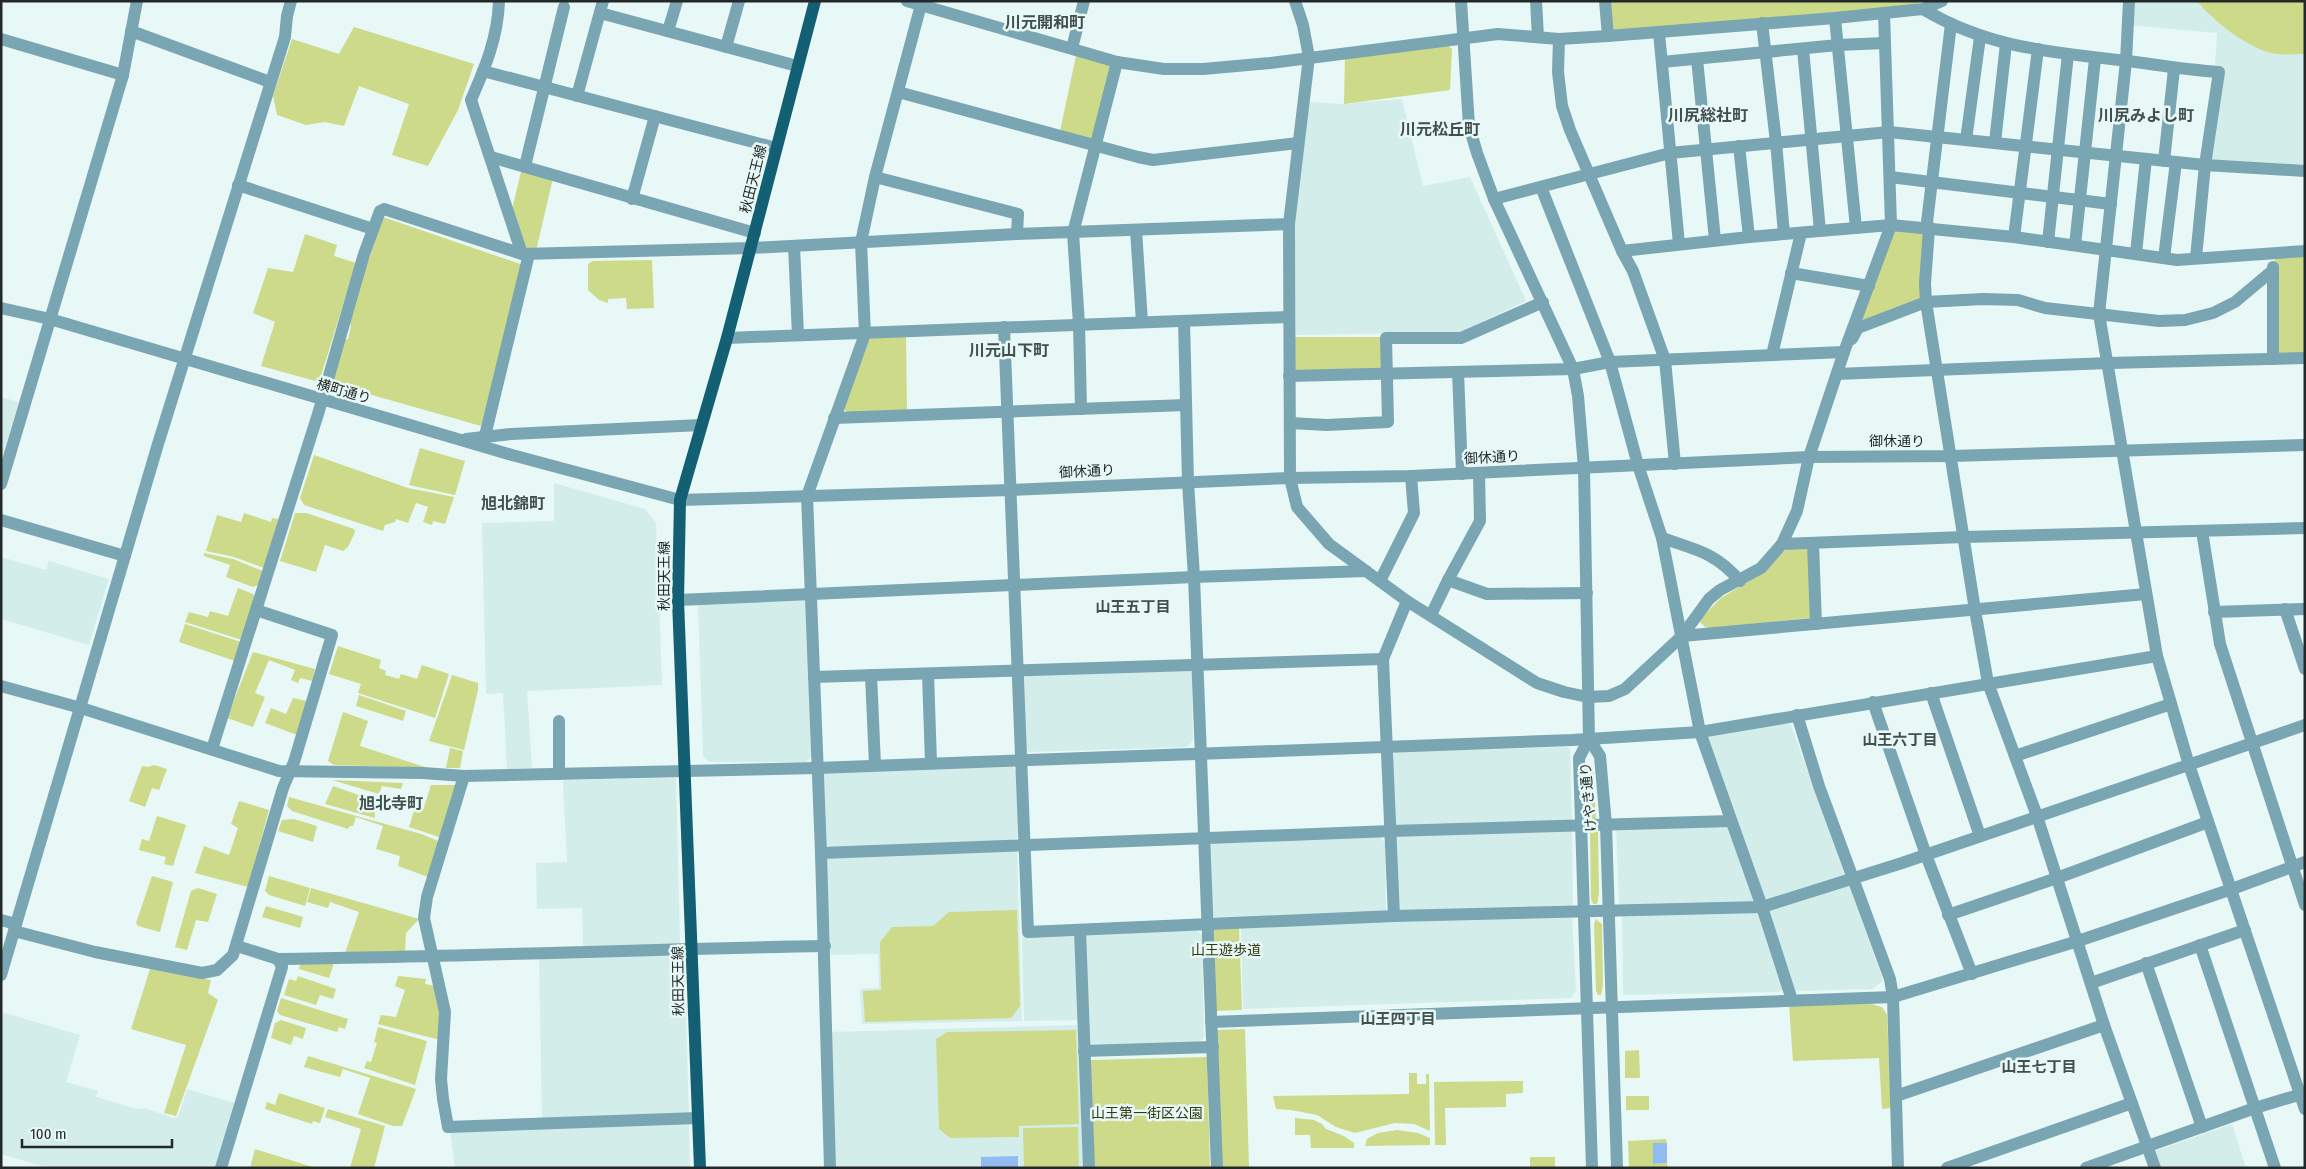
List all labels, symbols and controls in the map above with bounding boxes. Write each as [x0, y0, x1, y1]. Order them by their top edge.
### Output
district label: 川元開和町 [1005, 13, 1085, 32]
district label: 川尻総社町 [1668, 106, 1748, 125]
district label: 川尻みよし町 [2098, 106, 2194, 125]
district label: 川元松丘町 [1400, 120, 1480, 139]
street label: 秋田天王線 [737, 143, 770, 215]
district label: 川元山下町 [969, 341, 1049, 360]
street label: 横町通り [315, 376, 373, 407]
street label: 御休通り [1869, 433, 1925, 450]
street label: 御休通り [1464, 448, 1520, 467]
street label: 御休通り [1059, 462, 1115, 481]
district label: 旭北錦町 [481, 494, 545, 513]
street label: 秋田天王線 [656, 541, 673, 611]
district label: 山王五丁目 [1095, 598, 1171, 616]
district label: 山王六丁目 [1862, 731, 1938, 749]
street label: けやき通り [1577, 761, 1600, 833]
district label: 旭北寺町 [359, 794, 423, 813]
park label: 山王遊歩道 [1191, 942, 1261, 959]
street label: 秋田天王線 [669, 946, 688, 1016]
district label: 山王四丁目 [1360, 1010, 1436, 1028]
district label: 山王七丁目 [2001, 1058, 2077, 1076]
park label: 山王第一街区公園 [1091, 1105, 1203, 1122]
scale bar [22, 1116, 172, 1148]
text: 100 m [30, 1125, 67, 1143]

